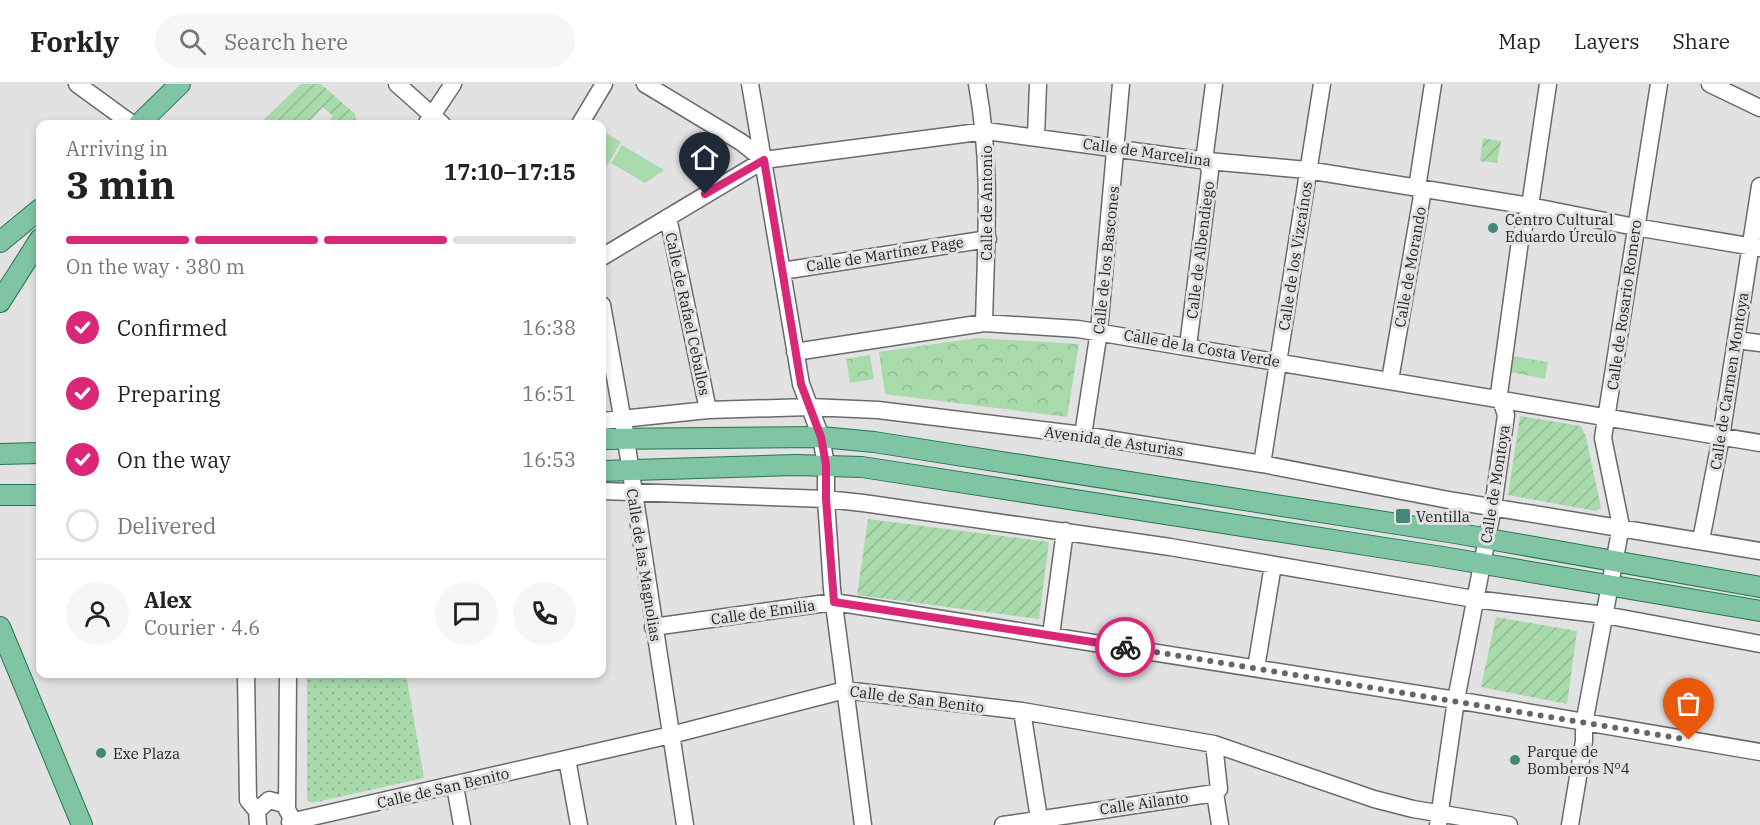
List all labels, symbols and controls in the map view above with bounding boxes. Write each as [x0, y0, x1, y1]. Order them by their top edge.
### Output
search box [155, 14, 575, 68]
text: Forkly [30, 23, 119, 60]
icon: search [176, 25, 209, 58]
text: Search here [224, 27, 348, 56]
text: Map [1498, 27, 1541, 55]
text: Layers [1574, 27, 1640, 55]
text: Share [1673, 27, 1730, 55]
pin [679, 132, 730, 194]
street label: Calle de Marcelina [1082, 134, 1212, 170]
text: Arriving in [66, 135, 168, 162]
icon: home [688, 141, 721, 174]
street label: Calle de Antonio [977, 145, 996, 261]
text: 17:10–17:15 [444, 157, 576, 186]
text: 3 min [66, 159, 175, 210]
street label: Calle de Albendiego [1182, 180, 1218, 320]
street label: Calle de los Vizcaínos [1274, 180, 1316, 332]
street label: Calle de los Bascones [1089, 185, 1123, 335]
street label: Calle de Morando [1390, 205, 1430, 329]
place label: Centro Cultural Eduardo Úrculo [1505, 210, 1616, 246]
street label: Calle de Rosario Romero [1603, 219, 1645, 391]
marker: Centro Cultural Eduardo Úrculo [1486, 221, 1500, 235]
street label: Calle de Rafael Ceballos [661, 231, 715, 397]
street label: Calle de Martínez Page [805, 232, 965, 276]
text: On the way · 380 m [66, 253, 245, 280]
street label: Calle de Carmen Montoya [1706, 291, 1752, 471]
icon: check [66, 311, 99, 344]
text: Confirmed [117, 313, 228, 342]
text: 16:38 [522, 314, 576, 341]
street label: Calle de la Costa Verde [1122, 325, 1282, 371]
icon: check [66, 377, 99, 410]
text: Preparing [117, 379, 221, 408]
text: 16:51 [522, 380, 576, 407]
street label: Avenida de Asturias [1043, 422, 1185, 460]
street label: Calle de Montoya [1476, 423, 1514, 545]
icon: check [66, 443, 99, 476]
text: On the way [117, 445, 231, 474]
text: 16:53 [522, 446, 576, 473]
street label: Calle de las Magnolias [623, 487, 665, 643]
marker: Ventilla [1394, 507, 1412, 525]
place label: Ventilla [1416, 507, 1470, 526]
text: Delivered [117, 511, 216, 540]
button: person [66, 582, 129, 645]
button: chat [435, 582, 498, 645]
button: phone [513, 582, 576, 645]
text: Alex [144, 585, 192, 614]
street label: Calle de Emilia [710, 595, 816, 629]
text: Courier · 4.6 [144, 614, 260, 641]
courier [1095, 617, 1155, 677]
icon: bike [1109, 631, 1142, 664]
pin [1663, 678, 1714, 740]
street label: Calle de San Benito [849, 681, 985, 717]
icon: bag [1672, 687, 1705, 720]
place label: Parque de Bomberos Nº4 [1527, 742, 1630, 778]
place label: Exe Plaza [113, 744, 180, 763]
marker: Exe Plaza [94, 746, 108, 760]
marker: Parque de Bomberos Nº4 [1508, 753, 1522, 767]
street label: Calle de San Benito [375, 764, 511, 812]
street label: Calle Ailanto [1098, 787, 1190, 819]

